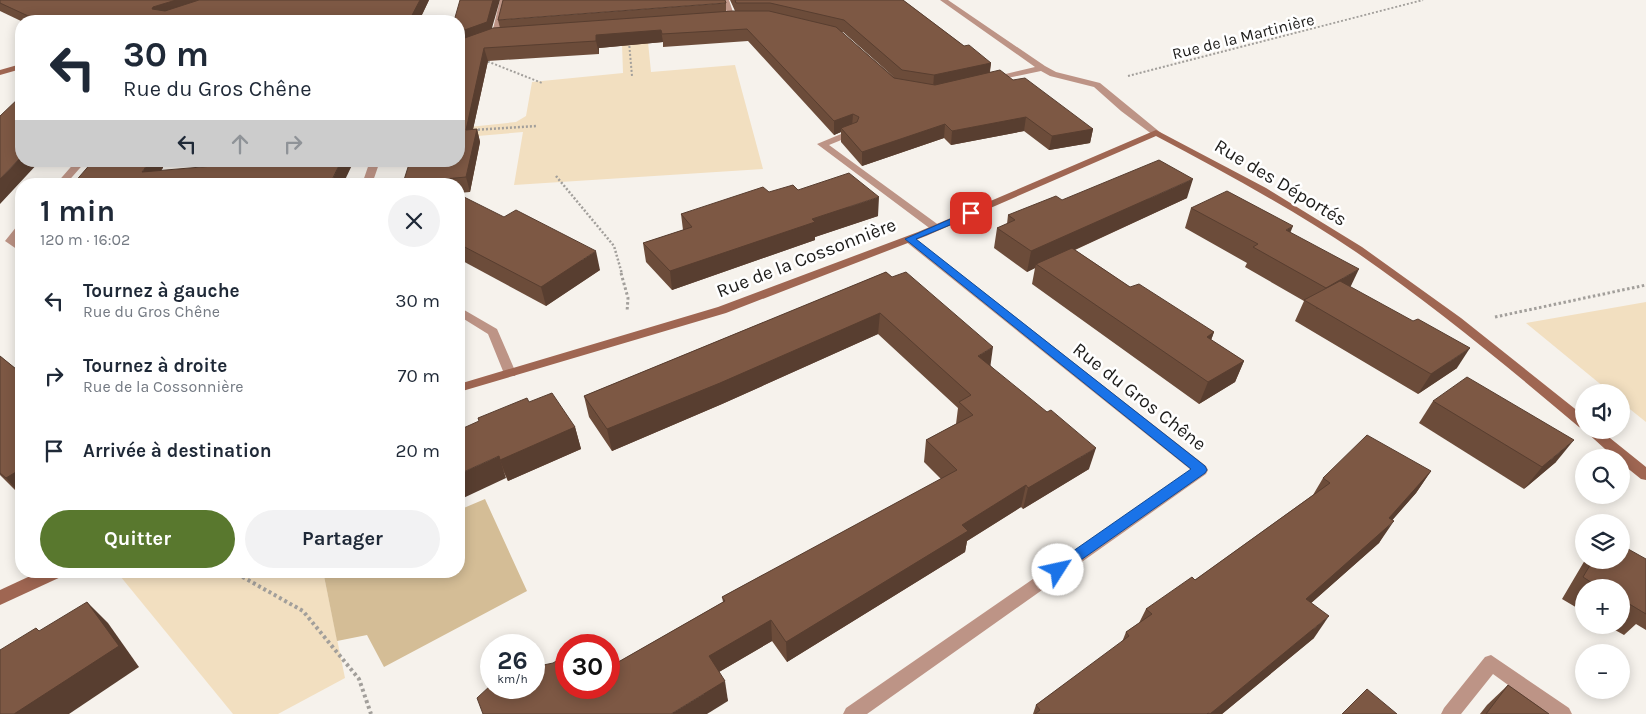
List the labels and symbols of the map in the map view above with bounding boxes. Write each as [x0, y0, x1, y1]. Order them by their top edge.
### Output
street label: Rue de la Martinière [1170, 10, 1316, 63]
street label: Rue des Déportés [1210, 135, 1351, 231]
pin [950, 192, 992, 234]
street label: Rue de la Cossonnière [713, 214, 899, 302]
street label: Rue du Gros Chêne [1068, 338, 1210, 456]
position arrow [1031, 543, 1083, 595]
speed limit sign: 30 [555, 634, 620, 699]

